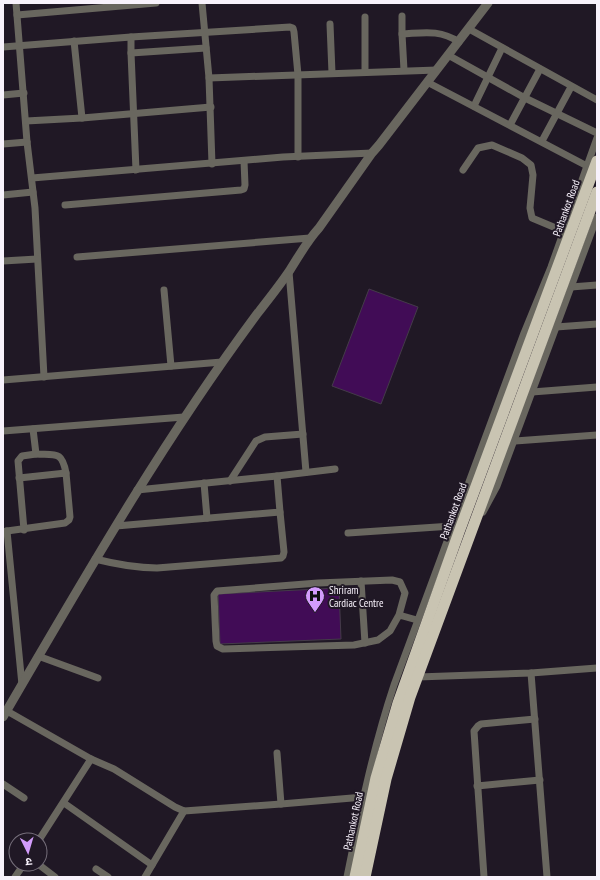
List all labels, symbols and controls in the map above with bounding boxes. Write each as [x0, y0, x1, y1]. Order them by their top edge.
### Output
street label: Pathankot Road [549, 178, 583, 238]
street label: Pathankot Road [436, 481, 470, 541]
place label: Shriram Cardiac Centre [329, 583, 384, 610]
hospital icon: Shriram Cardiac Centre [304, 585, 326, 613]
street label: Pathankot Road [340, 790, 366, 851]
north arrow [8, 832, 48, 872]
text: उ [24, 855, 33, 869]

